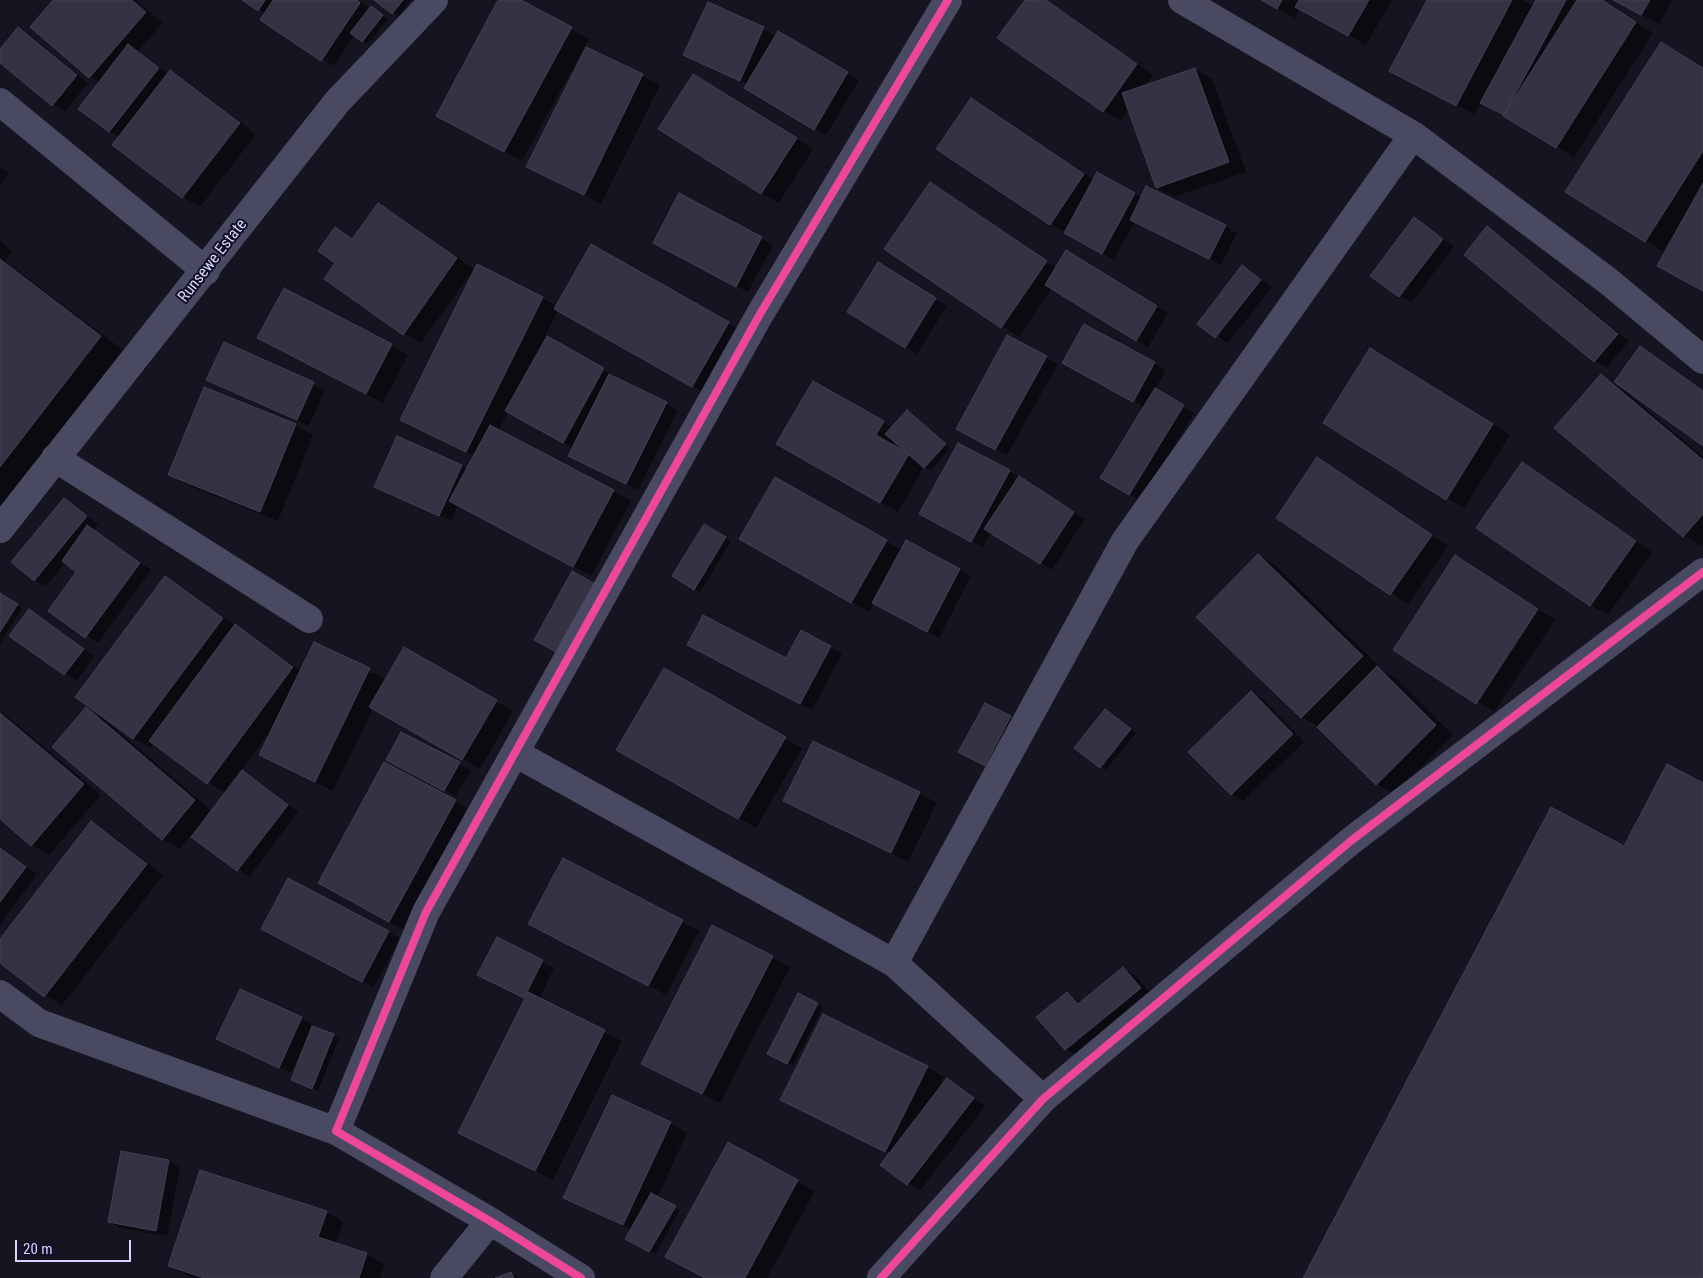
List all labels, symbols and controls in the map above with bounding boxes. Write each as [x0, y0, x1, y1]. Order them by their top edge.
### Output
street label: Runsewe Estate [175, 216, 251, 306]
scale bar [18, 1230, 134, 1262]
text: 20 m [23, 1240, 53, 1258]

